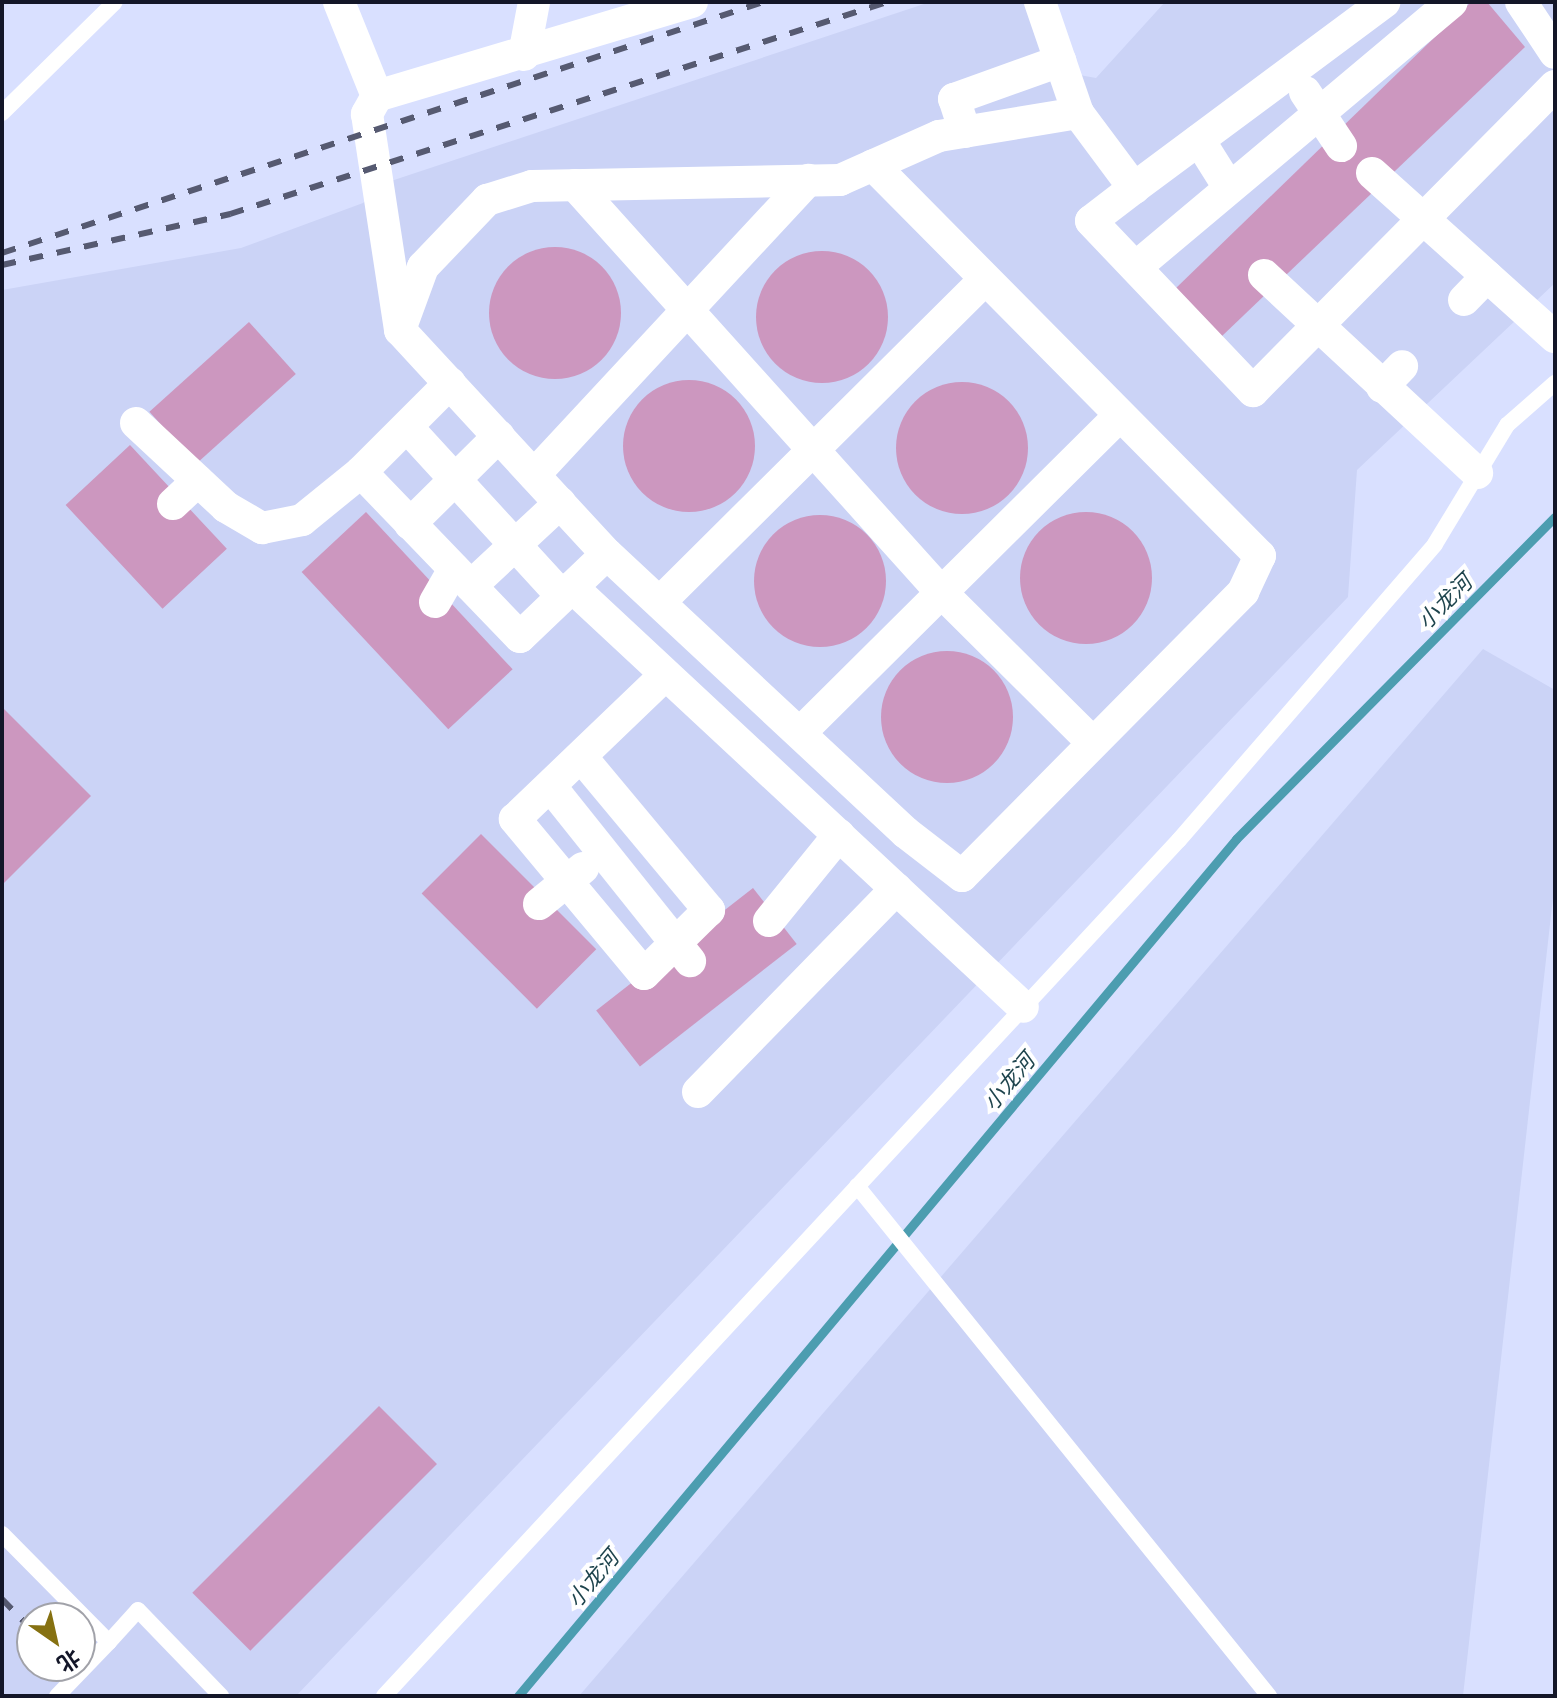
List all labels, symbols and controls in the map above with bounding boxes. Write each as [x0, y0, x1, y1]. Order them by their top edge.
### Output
water label: 小龙河 [1412, 569, 1478, 635]
water label: 小龙河 [978, 1048, 1040, 1116]
water label: 小龙河 [562, 1545, 624, 1613]
north arrow [16, 1602, 96, 1682]
text: 北 [52, 1643, 85, 1678]

